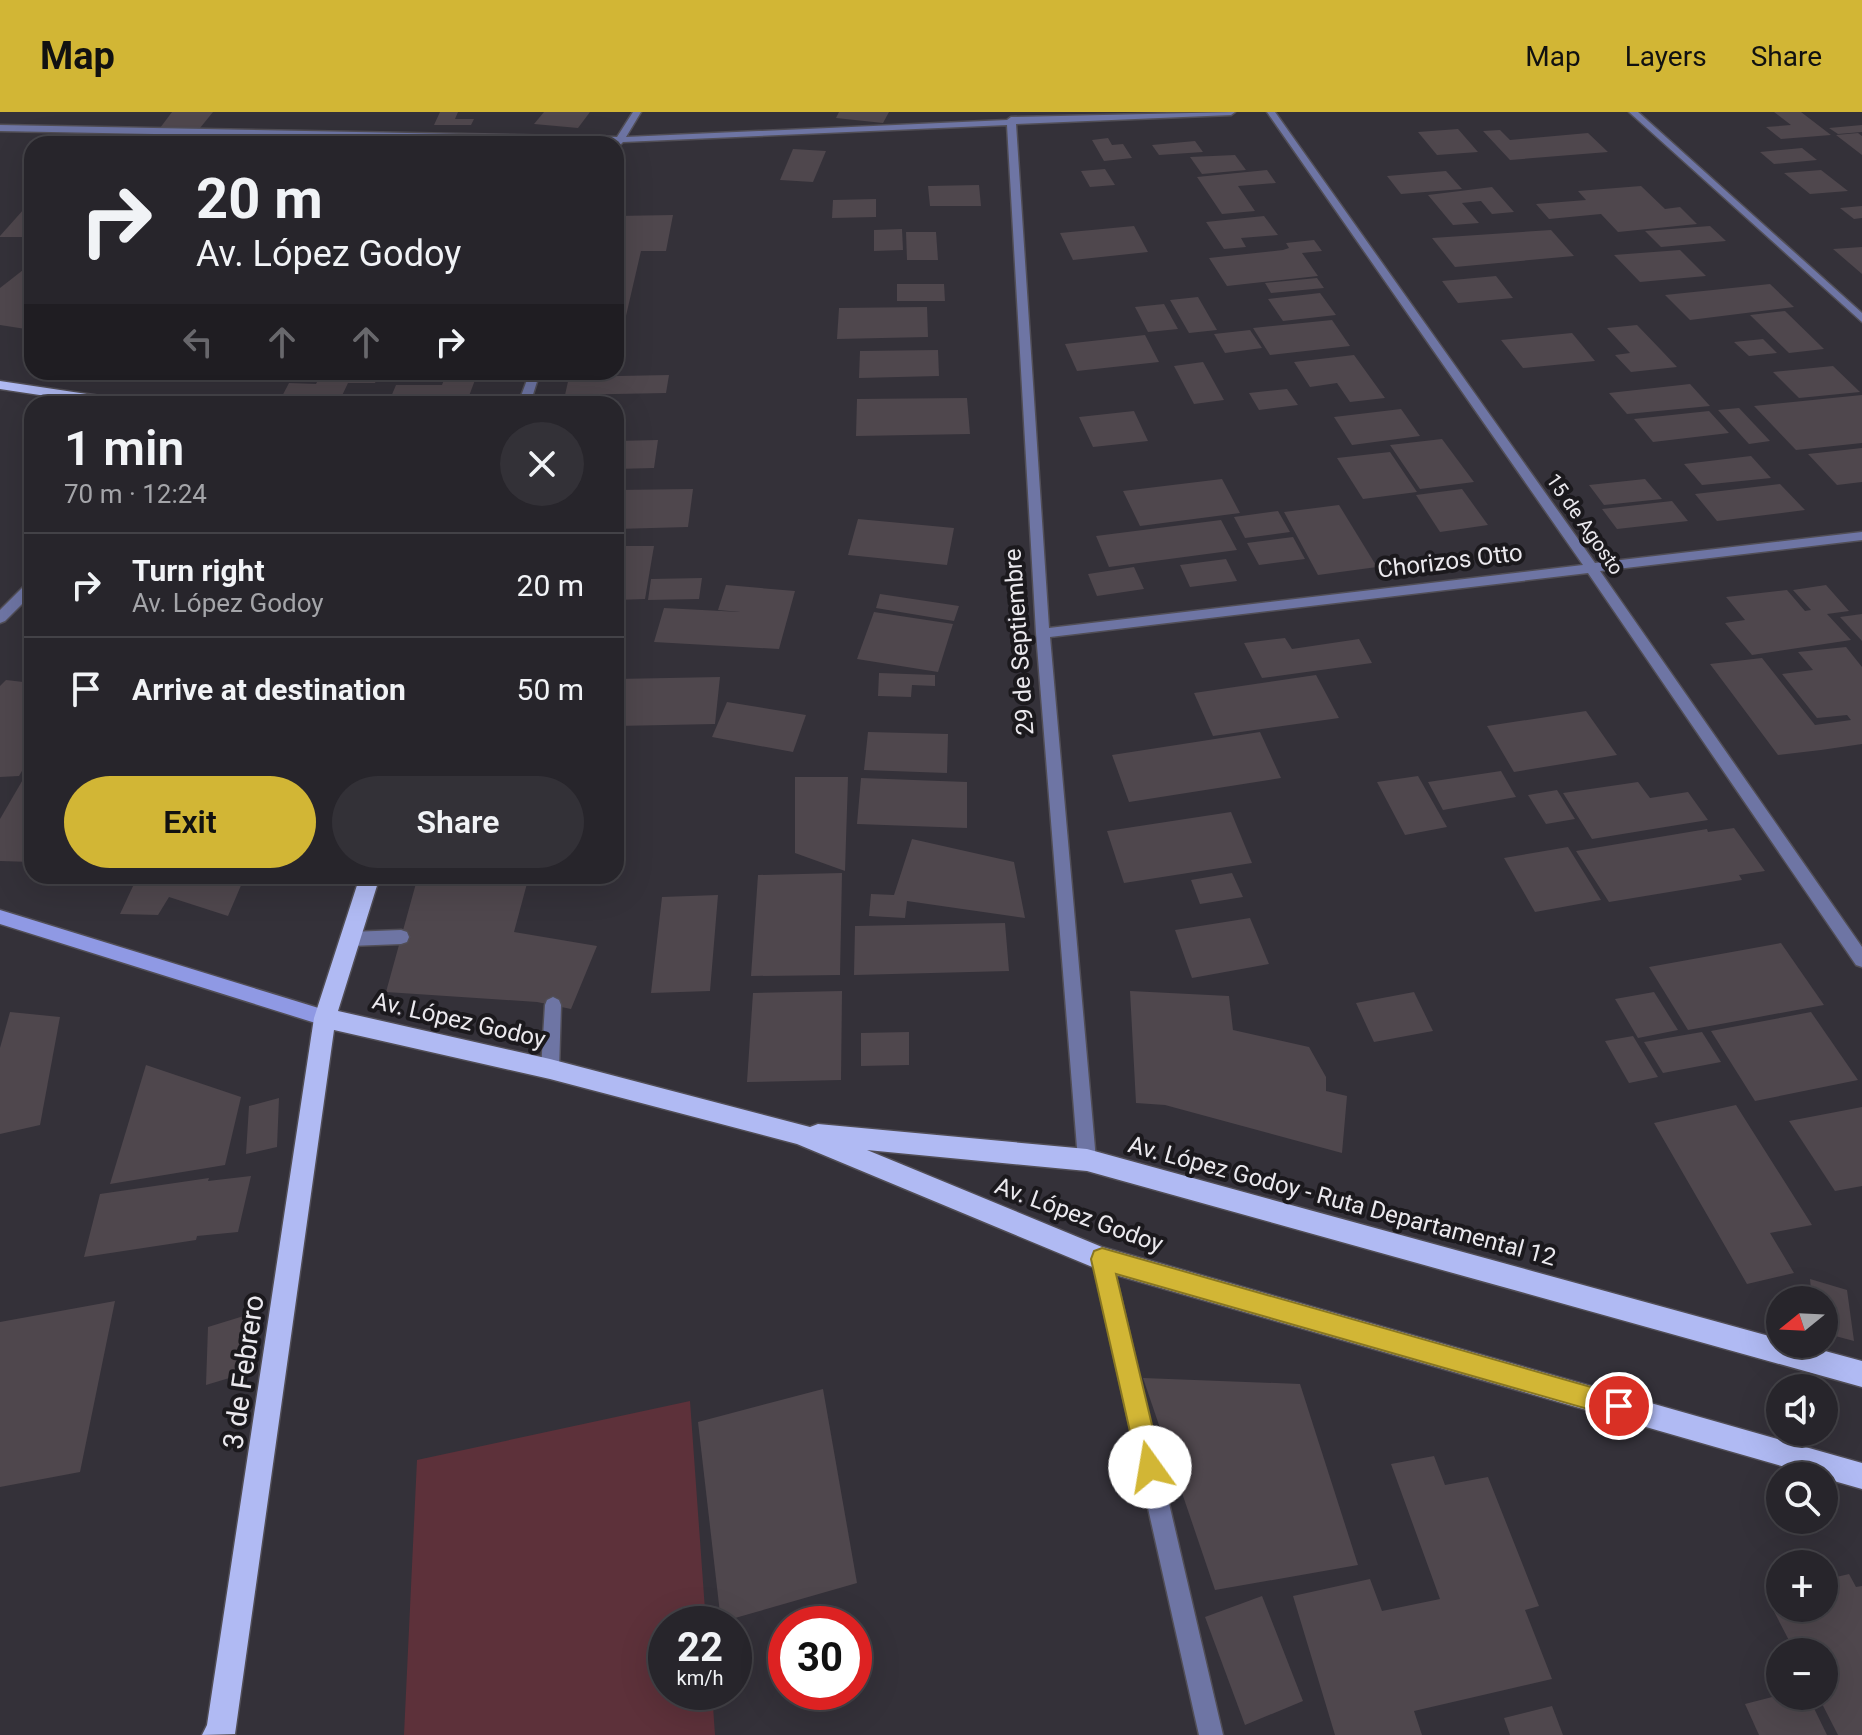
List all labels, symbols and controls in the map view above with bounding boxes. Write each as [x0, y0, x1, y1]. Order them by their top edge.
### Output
text: Map [40, 34, 115, 78]
text: Map [1525, 40, 1581, 73]
text: Layers [1625, 40, 1707, 73]
text: Share [1751, 40, 1822, 73]
text: 20 m [196, 166, 323, 232]
icon: right [64, 168, 168, 272]
text: Av. López Godoy [196, 233, 461, 275]
icon: left [176, 320, 220, 364]
icon: ahead [260, 320, 304, 364]
icon: ahead [344, 320, 388, 364]
icon: right [428, 320, 472, 364]
text: 1 min [64, 420, 184, 477]
button: close [500, 422, 584, 506]
street label: 15 de Agosto [1541, 469, 1629, 579]
text: 70 m · 12:24 [64, 479, 207, 509]
street label: Chorizos Otto [1376, 538, 1524, 584]
street label: 29 de Septiembre [999, 548, 1039, 736]
text: Turn right [132, 553, 265, 588]
icon: right [64, 563, 108, 607]
text: 20 m [517, 568, 584, 603]
text: Av. López Godoy [132, 588, 324, 618]
icon: arrive [64, 667, 108, 711]
text: Arrive at destination [132, 672, 406, 707]
text: 50 m [517, 672, 584, 707]
button: Exit [64, 776, 316, 868]
button: Share [332, 776, 584, 868]
street label: Av. López Godoy [370, 986, 549, 1054]
street label: Av. López Godoy - Ruta Departamental 12 [1125, 1130, 1559, 1272]
street label: Av. López Godoy [991, 1172, 1167, 1259]
north arrow [1766, 1286, 1838, 1358]
map controls [1766, 1286, 1838, 1710]
street label: 3 de Febrero [216, 1293, 271, 1451]
pin [1585, 1372, 1653, 1440]
button: sound [1766, 1374, 1838, 1446]
icon: arrive [1597, 1384, 1641, 1428]
position arrow [1108, 1425, 1192, 1509]
button: search [1766, 1462, 1838, 1534]
button: + [1766, 1550, 1838, 1622]
speed limit sign: 30 [768, 1606, 872, 1710]
text: 22 [677, 1624, 723, 1671]
button: − [1766, 1638, 1838, 1710]
text: km/h [677, 1666, 723, 1690]

